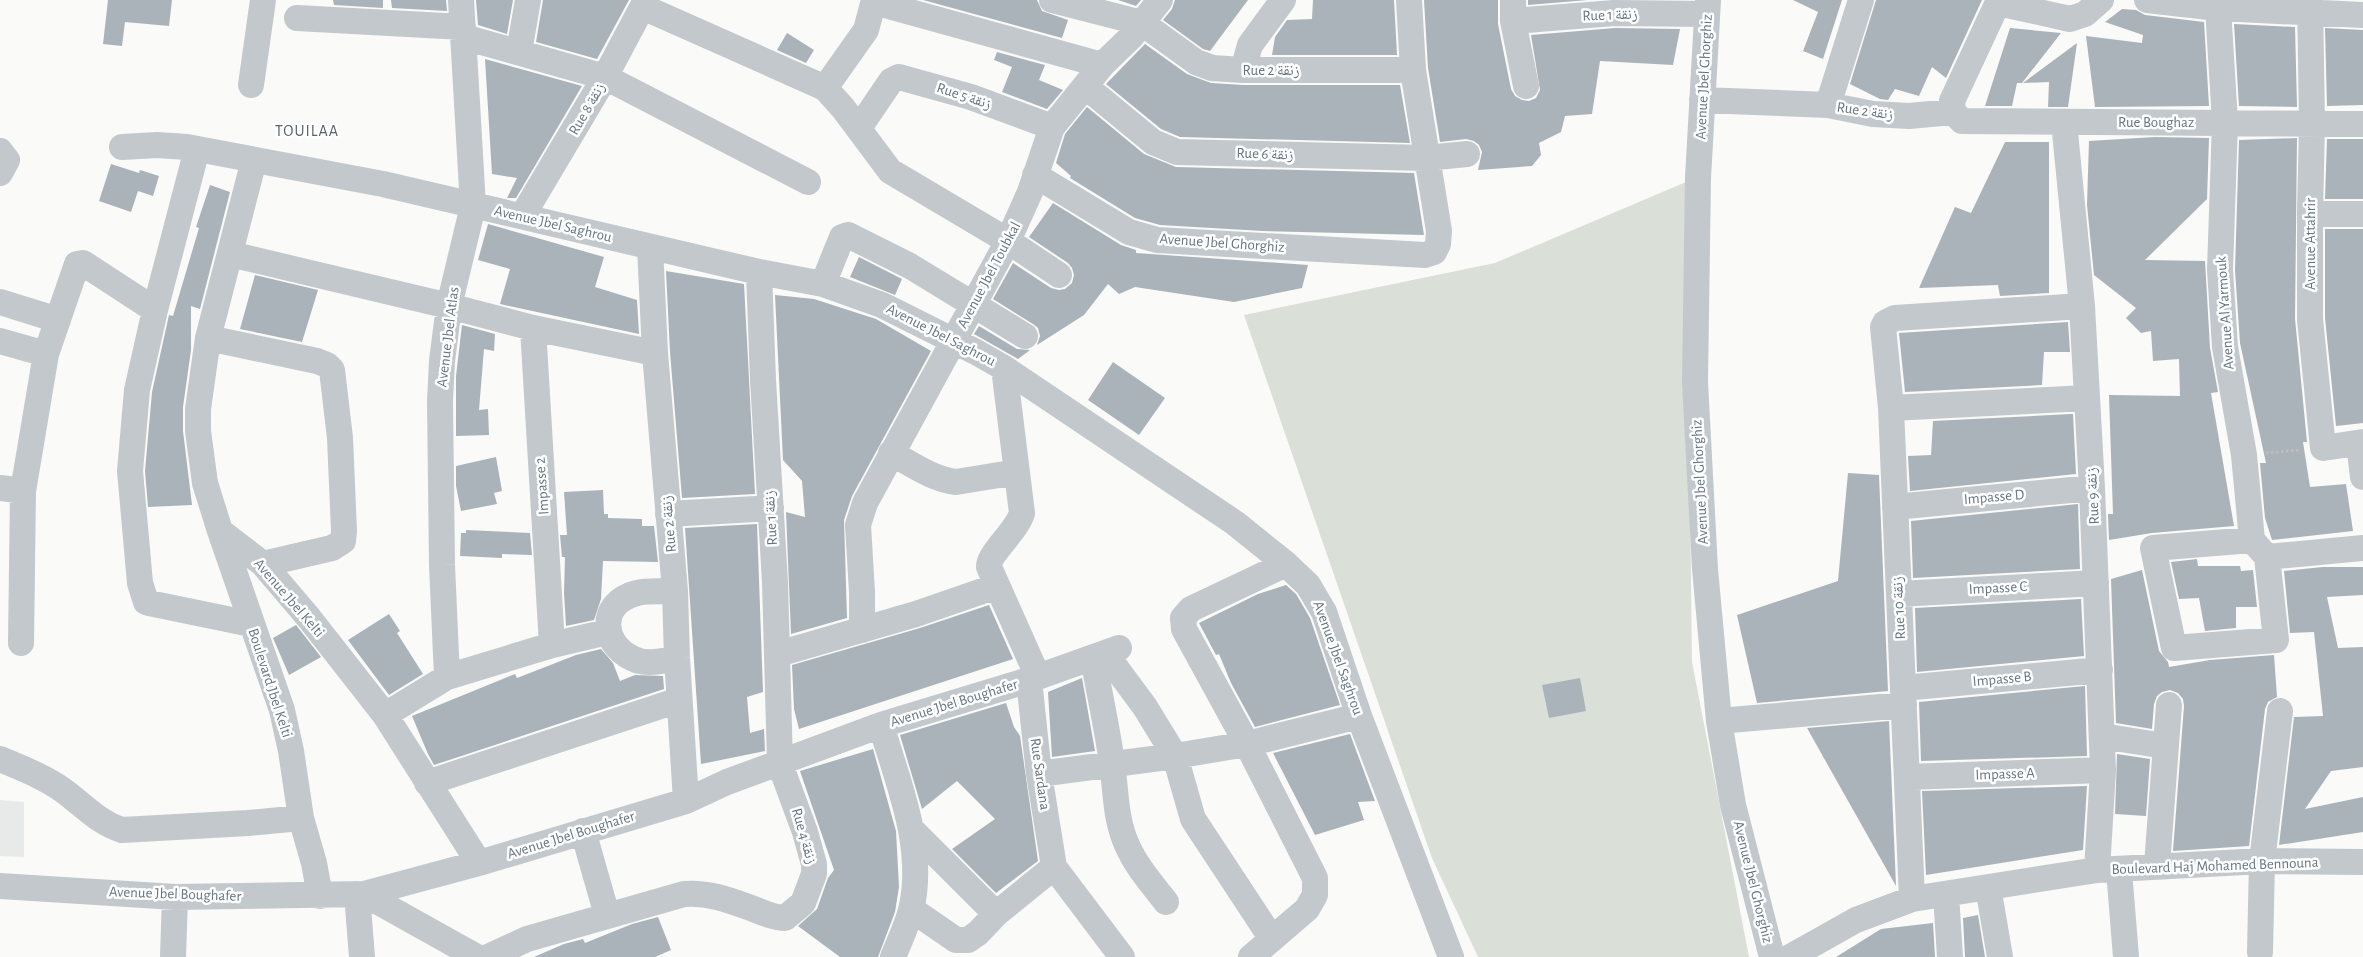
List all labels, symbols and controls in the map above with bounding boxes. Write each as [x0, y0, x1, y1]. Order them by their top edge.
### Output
street label: Rue 1 زنقة [1582, 7, 1638, 24]
street label: Avenue Jbel Ghorghiz [1693, 14, 1715, 140]
street label: Rue 2 زنقة [1243, 63, 1300, 79]
street label: Rue 8 زنقة [566, 80, 609, 138]
street label: Rue 5 زنقة [935, 80, 993, 113]
street label: Rue 2 زنقة [1836, 100, 1894, 123]
street label: Rue Boughaz [2118, 115, 2194, 130]
district label: TOUILAA [275, 123, 339, 139]
street label: Rue 6 زنقة [1236, 146, 1294, 163]
street label: Avenue Attahrir [2303, 198, 2318, 290]
street label: Avenue Jbel Saghrou [493, 203, 614, 245]
street label: Avenue Jbel Toubkal [955, 219, 1023, 331]
street label: Avenue Jbel Ghorghiz [1159, 231, 1285, 255]
street label: Avenue Al Yarmouk [2214, 256, 2236, 370]
street label: Avenue Jbel Atlas [434, 286, 462, 388]
street label: Avenue Jbel Saghrou [884, 301, 998, 369]
street label: Avenue Jbel Ghorghiz [1689, 419, 1711, 545]
street label: Impasse 2 [532, 457, 551, 515]
street label: Rue 9 زنقة [2084, 467, 2103, 525]
street label: Impasse D [1963, 487, 2025, 507]
street label: Rue 1 زنقة [762, 490, 781, 546]
street label: Rue 2 زنقة [659, 495, 680, 553]
street label: Avenue Jbel Kelti [251, 556, 327, 640]
street label: Rue 10 زنقة [1890, 576, 1909, 640]
street label: Impasse C [1968, 579, 2028, 597]
street label: Avenue Jbel Saghrou [1310, 599, 1366, 717]
street label: Boulevard Jbel Kelti [245, 627, 295, 739]
street label: Impasse B [1972, 669, 2032, 689]
street label: Avenue Jbel Boughafer [888, 676, 1020, 730]
street label: Rue Sardana [1028, 737, 1052, 811]
street label: Impasse A [1975, 765, 2035, 783]
street label: Rue 4 زنقة [788, 806, 819, 866]
street label: Avenue Jbel Boughafer [505, 808, 637, 862]
street label: Avenue Jbel Ghorghiz [1731, 819, 1775, 945]
street label: Boulevard Haj Mohamed Bennouna [2111, 855, 2319, 877]
street label: Avenue Jbel Boughafer [109, 884, 242, 904]

